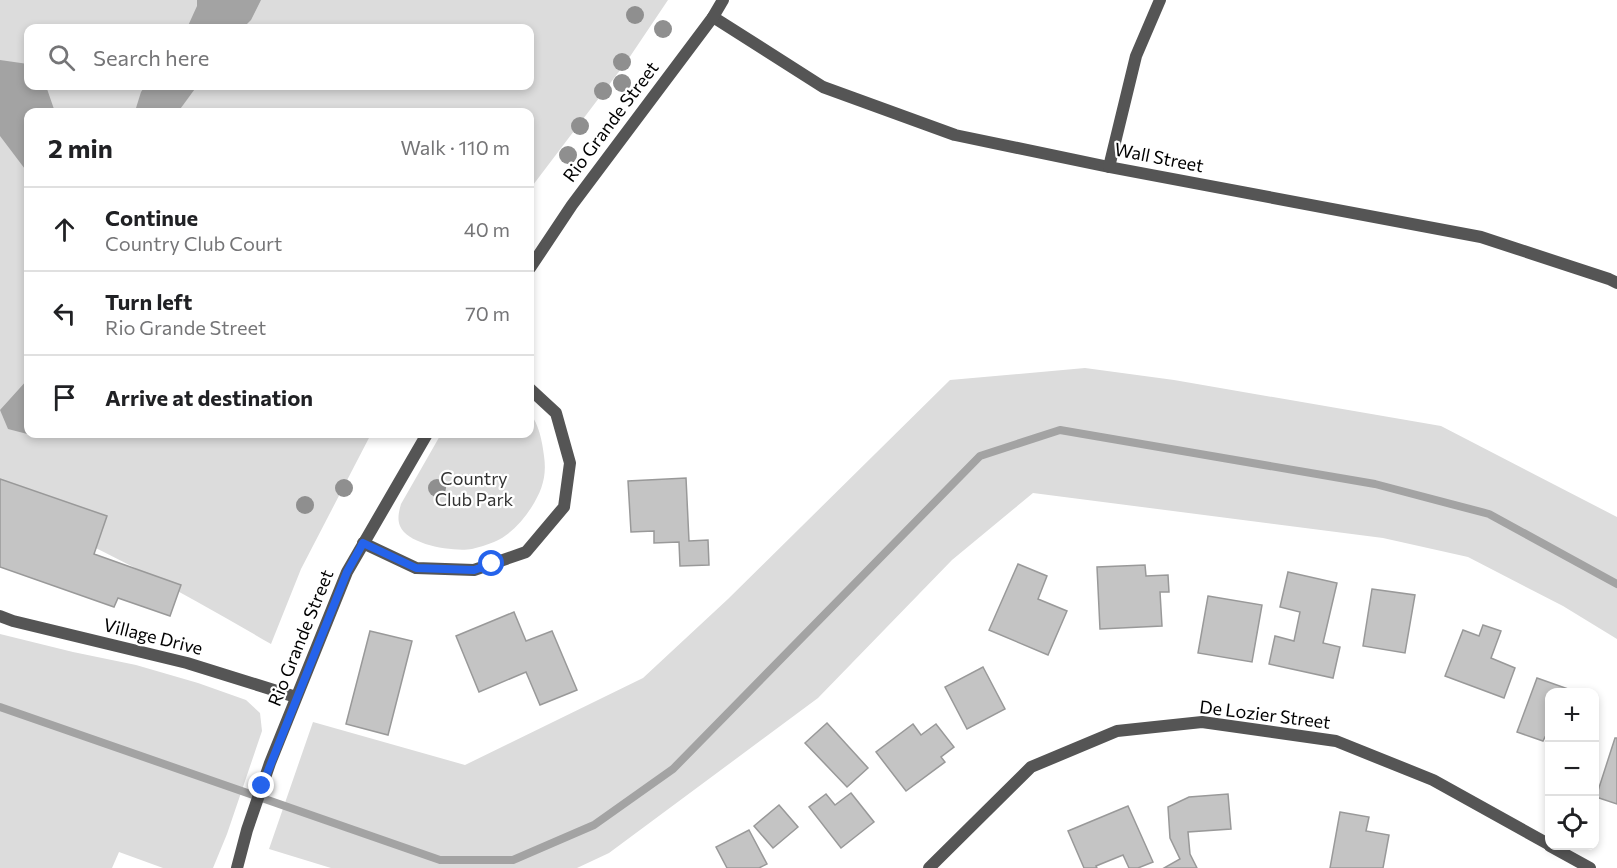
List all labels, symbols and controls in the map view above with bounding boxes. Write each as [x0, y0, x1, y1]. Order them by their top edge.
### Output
search box [24, 24, 534, 90]
icon: search [45, 41, 78, 74]
text: Search here [93, 44, 209, 71]
street label: Rio Grande Street [558, 57, 663, 186]
text: 2 min [48, 132, 113, 163]
text: Walk · 110 m [400, 135, 510, 159]
street label: Wall Street [1113, 138, 1206, 176]
text: Continue [105, 204, 198, 231]
icon: ahead [48, 213, 81, 246]
text: 40 m [464, 217, 510, 241]
text: Country Club Court [105, 231, 282, 255]
text: Turn left [105, 288, 192, 315]
icon: left [48, 297, 81, 330]
text: 70 m [465, 301, 510, 325]
text: Rio Grande Street [105, 315, 266, 339]
icon: arrive [48, 381, 81, 414]
text: Arrive at destination [105, 384, 313, 411]
park label: Country Club Park [435, 467, 514, 510]
route start [478, 550, 504, 576]
street label: Rio Grande Street [263, 566, 337, 709]
street label: Village Drive [101, 613, 205, 659]
map controls [1545, 688, 1599, 850]
button: + [1545, 688, 1599, 742]
street label: De Lozier Street [1198, 695, 1332, 733]
button: − [1545, 742, 1599, 796]
route end [248, 772, 274, 798]
button: locate [1545, 796, 1599, 850]

